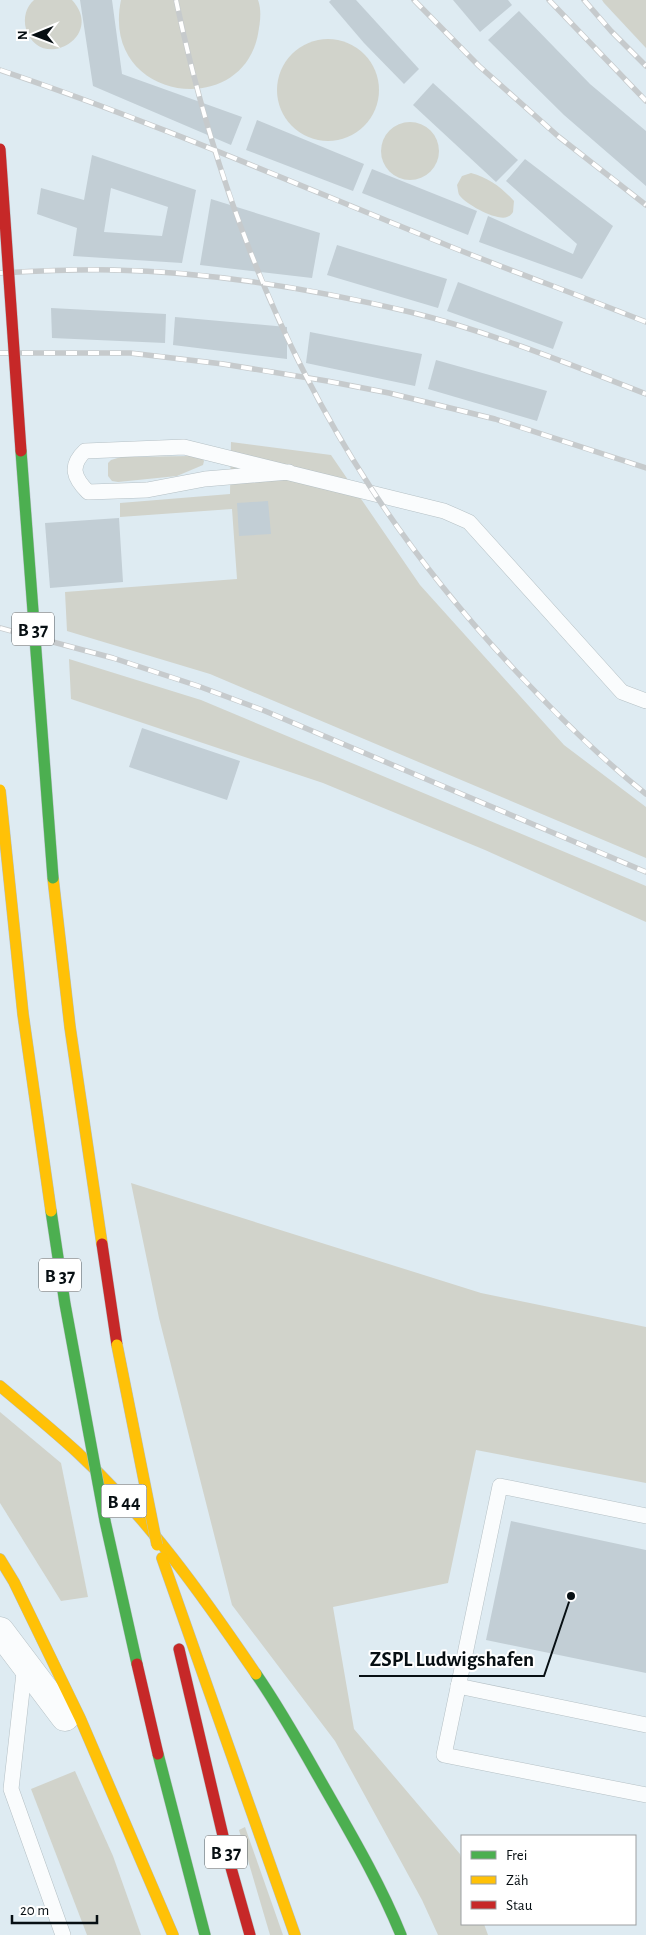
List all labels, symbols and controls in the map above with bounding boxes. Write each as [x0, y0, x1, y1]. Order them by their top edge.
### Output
north arrow [10, 10, 60, 60]
text: N [16, 30, 30, 40]
road number: B 37 [12, 612, 54, 646]
road number: B 37 [39, 1258, 81, 1292]
road number: B 44 [102, 1484, 146, 1518]
callout: ZSPL Ludwigshafen [359, 1640, 544, 1676]
text: ZSPL Ludwigshafen [370, 1649, 534, 1670]
road number: B 37 [205, 1835, 247, 1868]
legend [461, 1835, 636, 1925]
text: Frei [506, 1848, 527, 1863]
text: Zäh [506, 1873, 529, 1888]
scale bar [12, 1892, 98, 1924]
text: Stau [506, 1898, 533, 1913]
text: 20 m [20, 1903, 49, 1918]

